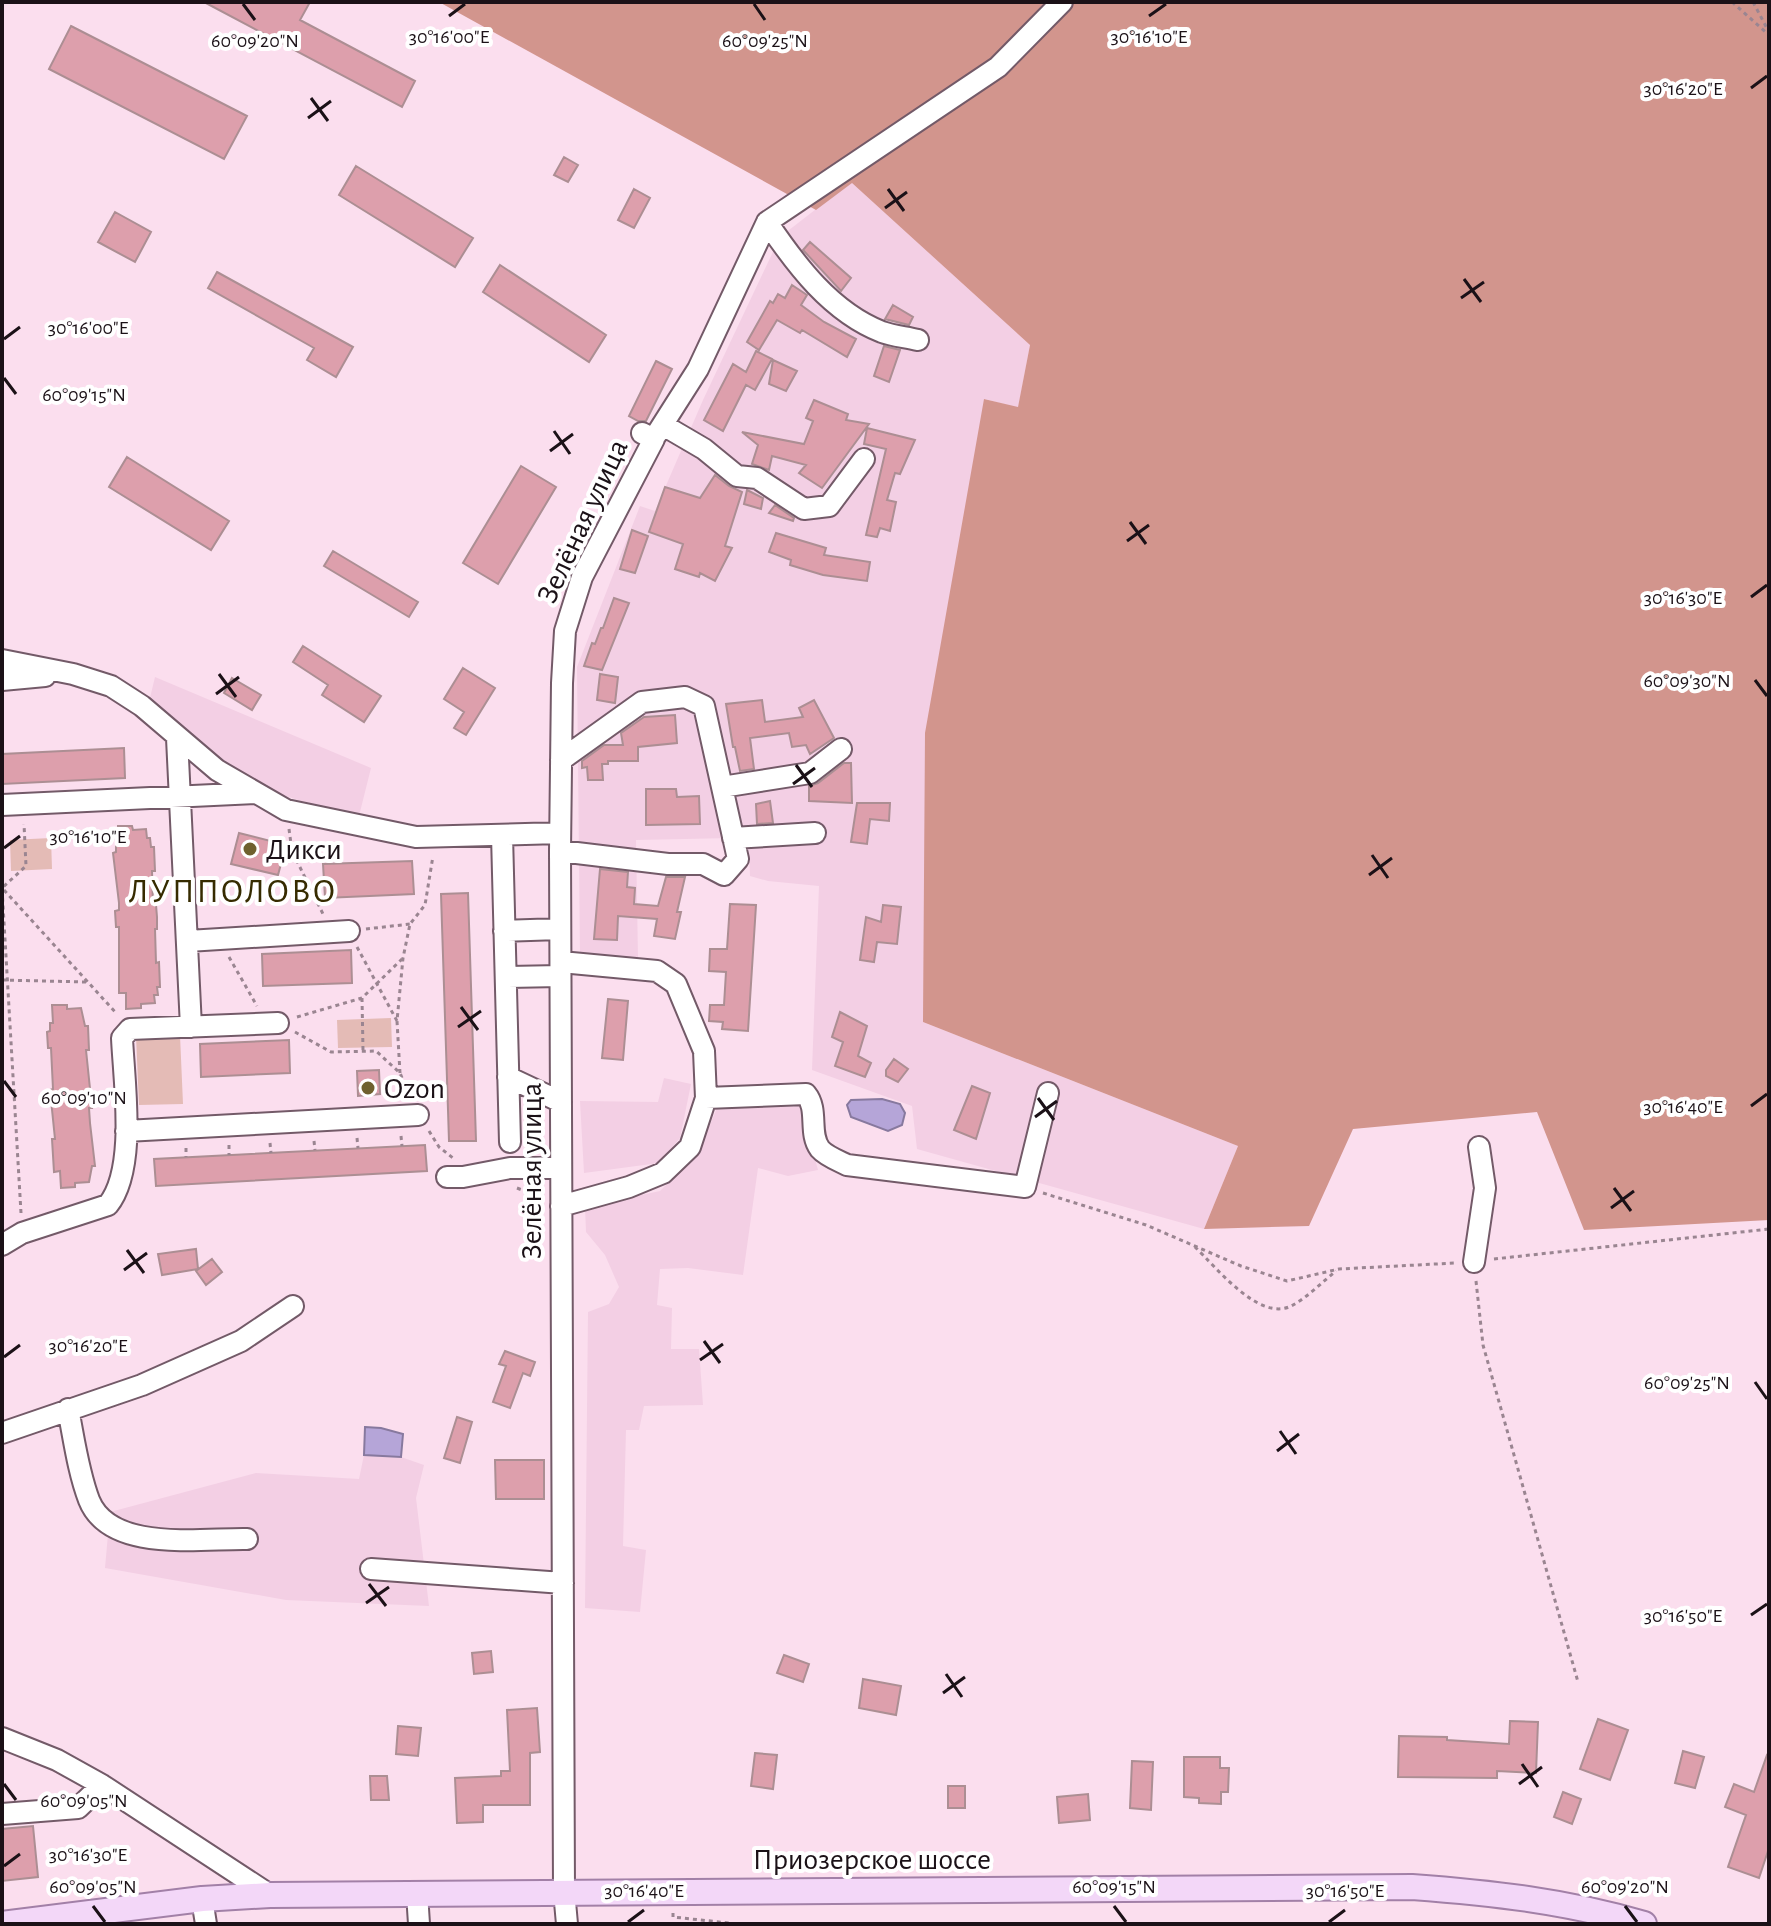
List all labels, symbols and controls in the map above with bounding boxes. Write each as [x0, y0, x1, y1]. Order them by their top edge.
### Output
text: 30°16'00"E [409, 27, 490, 47]
text: 30°16'10"E [1111, 27, 1188, 47]
text: 60°09'20"N [211, 31, 299, 51]
text: 60°09'25"N [722, 31, 808, 51]
text: 30°16'20"E [1643, 79, 1723, 99]
text: 30°16'00"E [48, 318, 129, 338]
text: 60°09'15"N [42, 385, 126, 405]
street label: Зелёная улица [532, 435, 634, 608]
text: 30°16'30"E [1644, 588, 1723, 608]
text: 60°09'30"N [1643, 671, 1731, 691]
text: 30°16'10"E [50, 827, 127, 847]
place label: Дикси [266, 835, 342, 865]
marker: Дикси [241, 840, 259, 858]
district label: ЛУППОЛОВО [129, 875, 337, 909]
place label: Ozon [384, 1074, 445, 1104]
marker: Ozon [359, 1079, 377, 1097]
street label: Зелёная улица [517, 1083, 547, 1259]
text: 60°09'10"N [41, 1088, 127, 1108]
text: 30°16'40"E [1643, 1097, 1723, 1117]
text: 30°16'20"E [48, 1336, 128, 1356]
text: 60°09'25"N [1644, 1373, 1730, 1393]
text: 30°16'50"E [1644, 1606, 1723, 1626]
text: 60°09'05"N [40, 1791, 128, 1811]
text: 30°16'30"E [49, 1845, 128, 1865]
street label: Приозерское шоссе [753, 1845, 991, 1875]
text: 60°09'05"N [49, 1877, 137, 1897]
text: 60°09'15"N [1072, 1877, 1156, 1897]
text: 60°09'20"N [1581, 1877, 1669, 1897]
text: 30°16'40"E [604, 1881, 684, 1901]
text: 30°16'50"E [1306, 1881, 1385, 1901]

